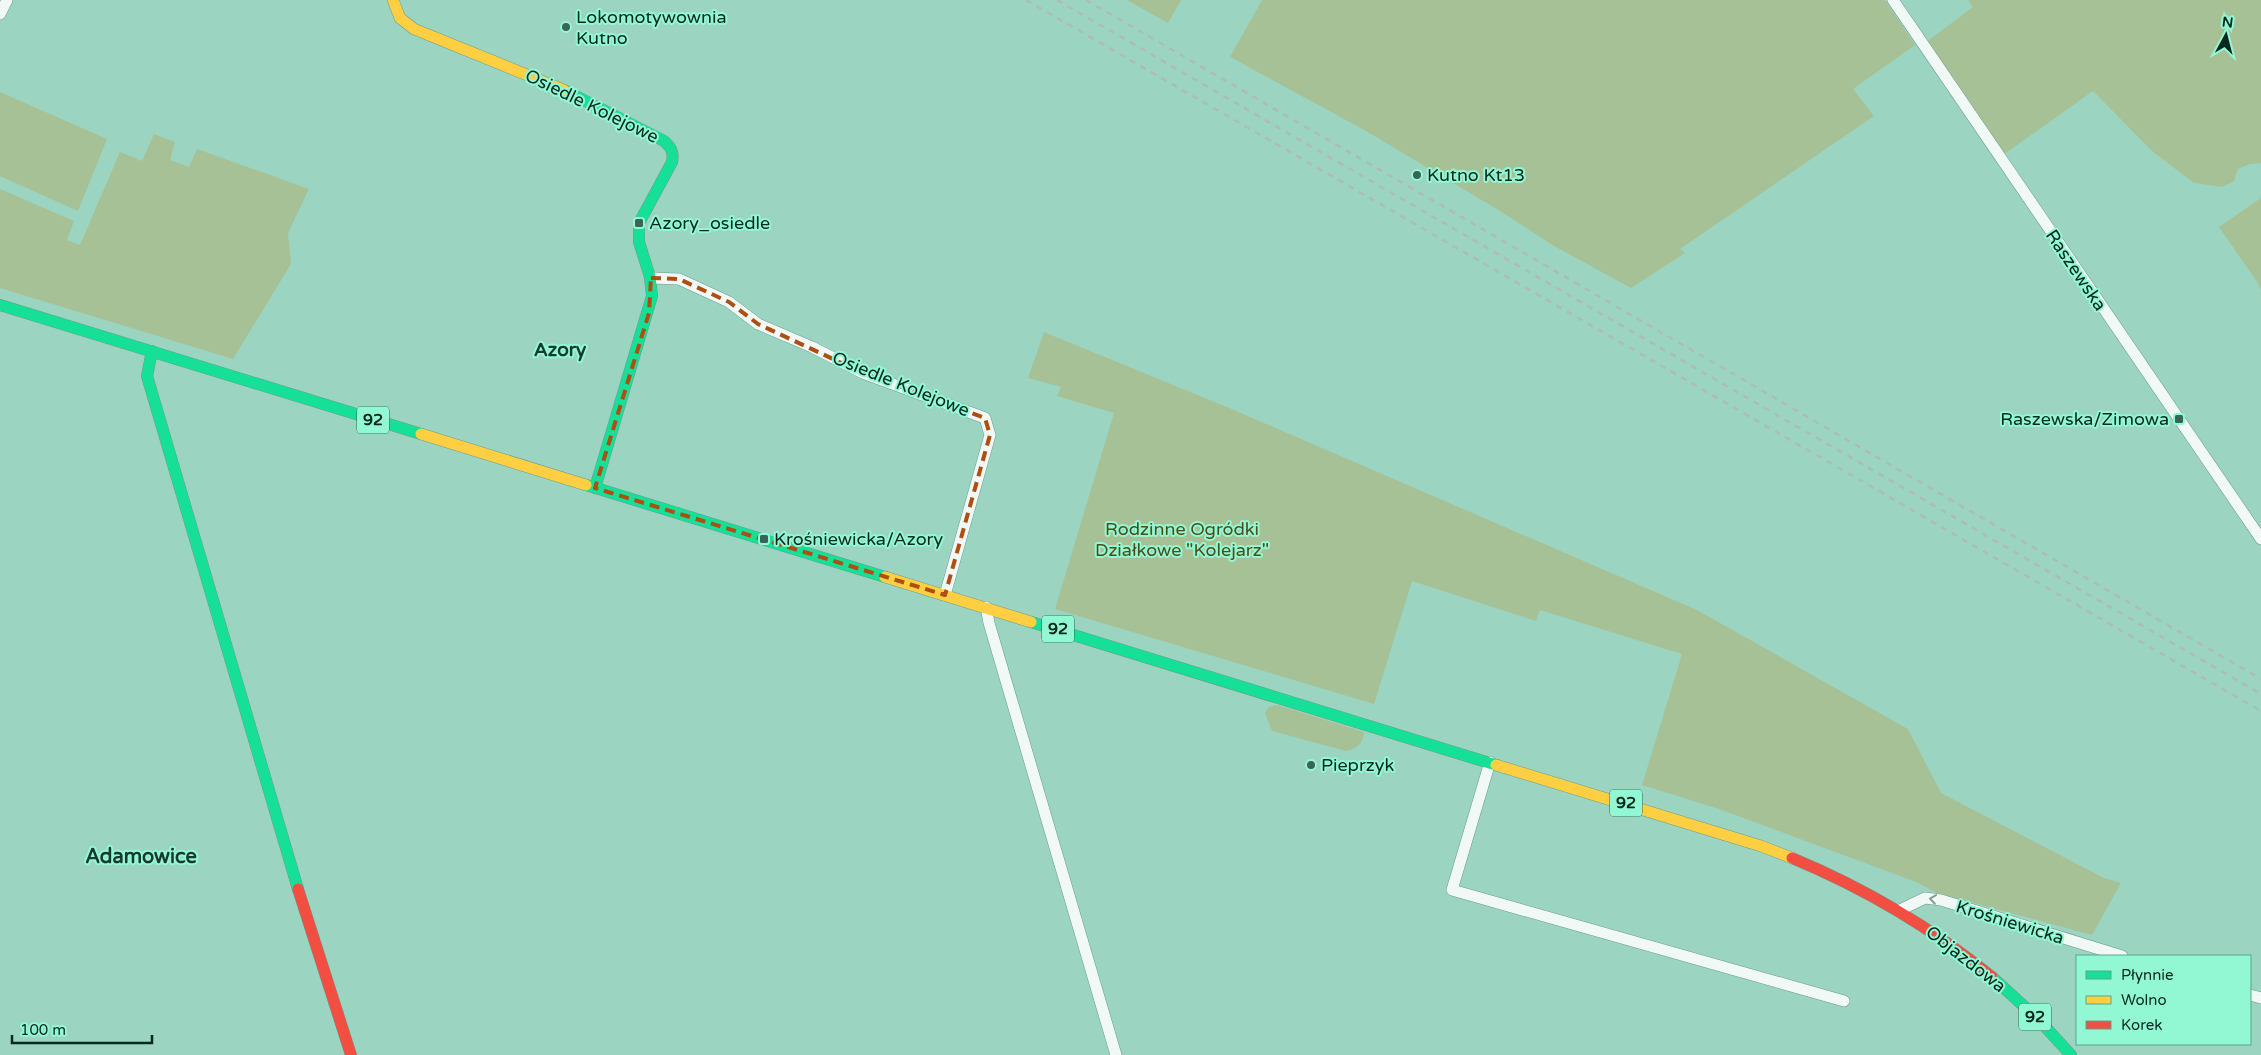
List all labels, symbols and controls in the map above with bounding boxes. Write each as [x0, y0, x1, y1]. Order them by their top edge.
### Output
place label: Lokomotywownia Kutno [576, 6, 727, 49]
north arrow [2201, 10, 2251, 60]
text: N [2221, 13, 2234, 32]
marker: Lokomotywownia Kutno [560, 21, 572, 33]
street label: Osiedle Kolejowe [522, 64, 662, 148]
place label: Kutno Kt13 [1427, 164, 1525, 186]
marker: Kutno Kt13 [1411, 169, 1423, 181]
place label: Azory_osiedle [649, 212, 770, 234]
marker: Azory_osiedle [633, 217, 645, 229]
street label: Raszewska [2041, 225, 2111, 315]
district label: Azory [534, 339, 587, 362]
street label: Osiedle Kolejowe [829, 346, 973, 422]
road number: 92 [357, 406, 389, 434]
place label: Raszewska/Zimowa [2000, 408, 2169, 430]
marker: Raszewska/Zimowa [2173, 413, 2185, 425]
park label: Rodzinne Ogródki Działkowe "Kolejarz" [1095, 518, 1269, 561]
place label: Krośniewicka/Azory [774, 528, 944, 550]
marker: Krośniewicka/Azory [758, 533, 770, 545]
road number: 92 [1042, 616, 1074, 642]
place label: Pieprzyk [1321, 754, 1395, 776]
marker: Pieprzyk [1305, 759, 1317, 771]
road number: 92 [1610, 790, 1642, 816]
district label: Adamowice [85, 845, 197, 869]
one-way arrow [1929, 894, 1937, 905]
street label: Krośniewicka [1953, 895, 2067, 949]
street label: Objazdowa [1921, 921, 2011, 997]
legend [2076, 955, 2251, 1045]
text: Płynnie [2121, 966, 2174, 984]
text: Wolno [2121, 991, 2167, 1009]
road number: 92 [2019, 1004, 2051, 1030]
scale bar [12, 1012, 152, 1044]
text: Korek [2121, 1016, 2162, 1034]
text: 100 m [20, 1021, 66, 1039]

